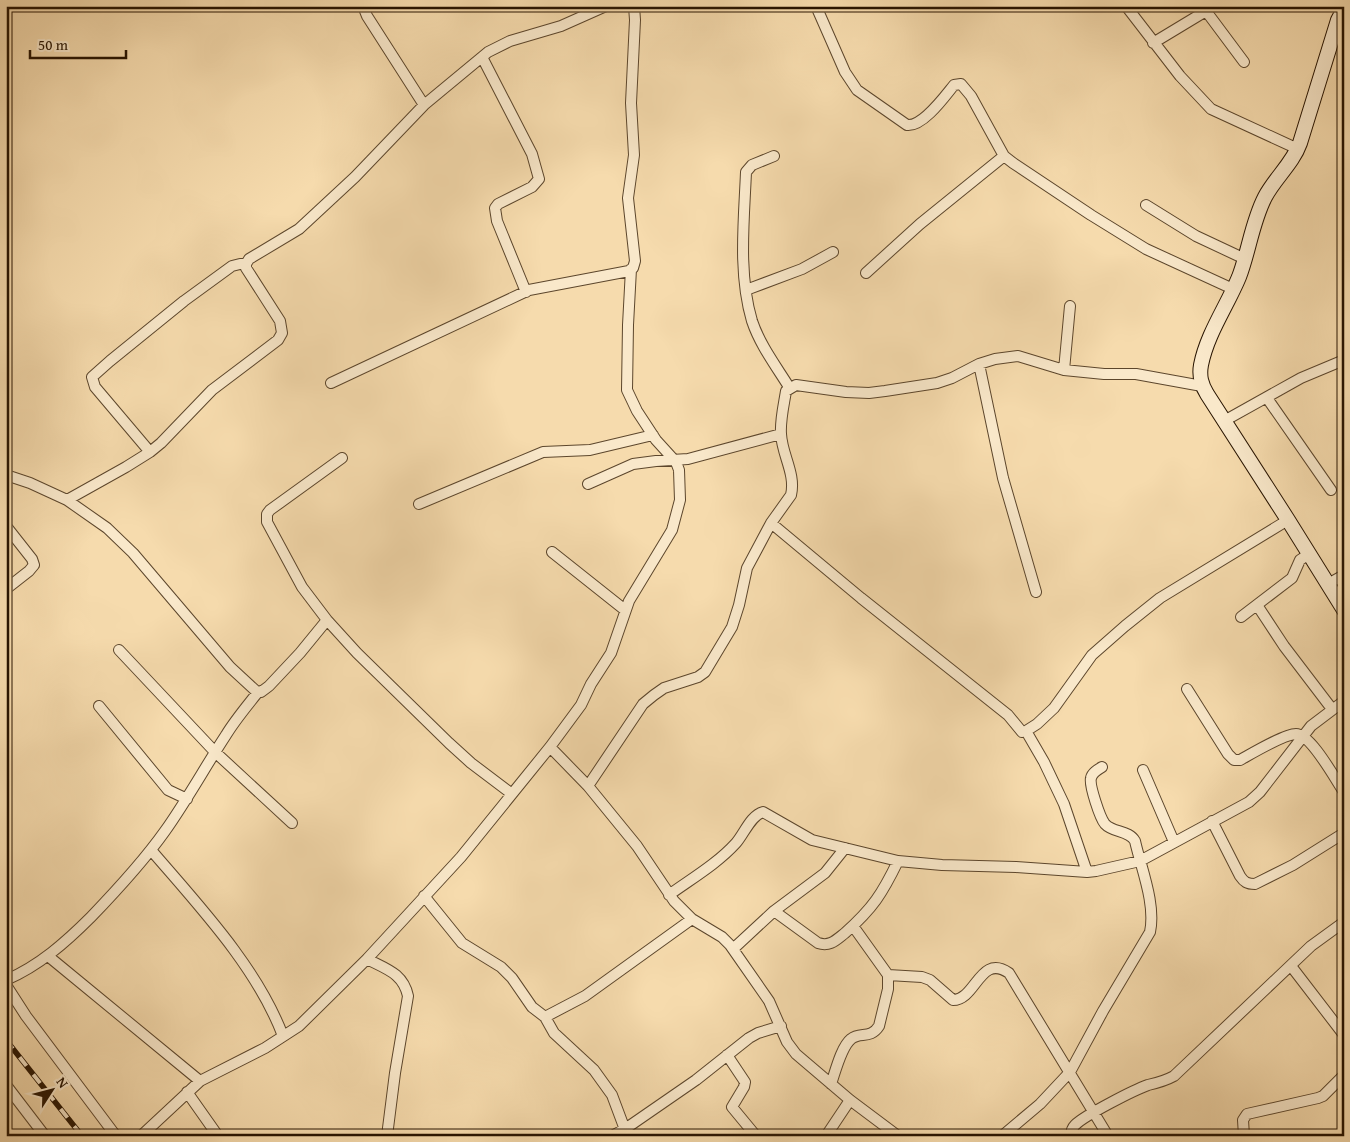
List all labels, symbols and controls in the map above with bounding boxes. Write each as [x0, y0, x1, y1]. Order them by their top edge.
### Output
scale bar [30, 28, 126, 60]
text: 50 m [38, 34, 69, 55]
north arrow [28, 1064, 78, 1114]
text: N [52, 1073, 74, 1093]

